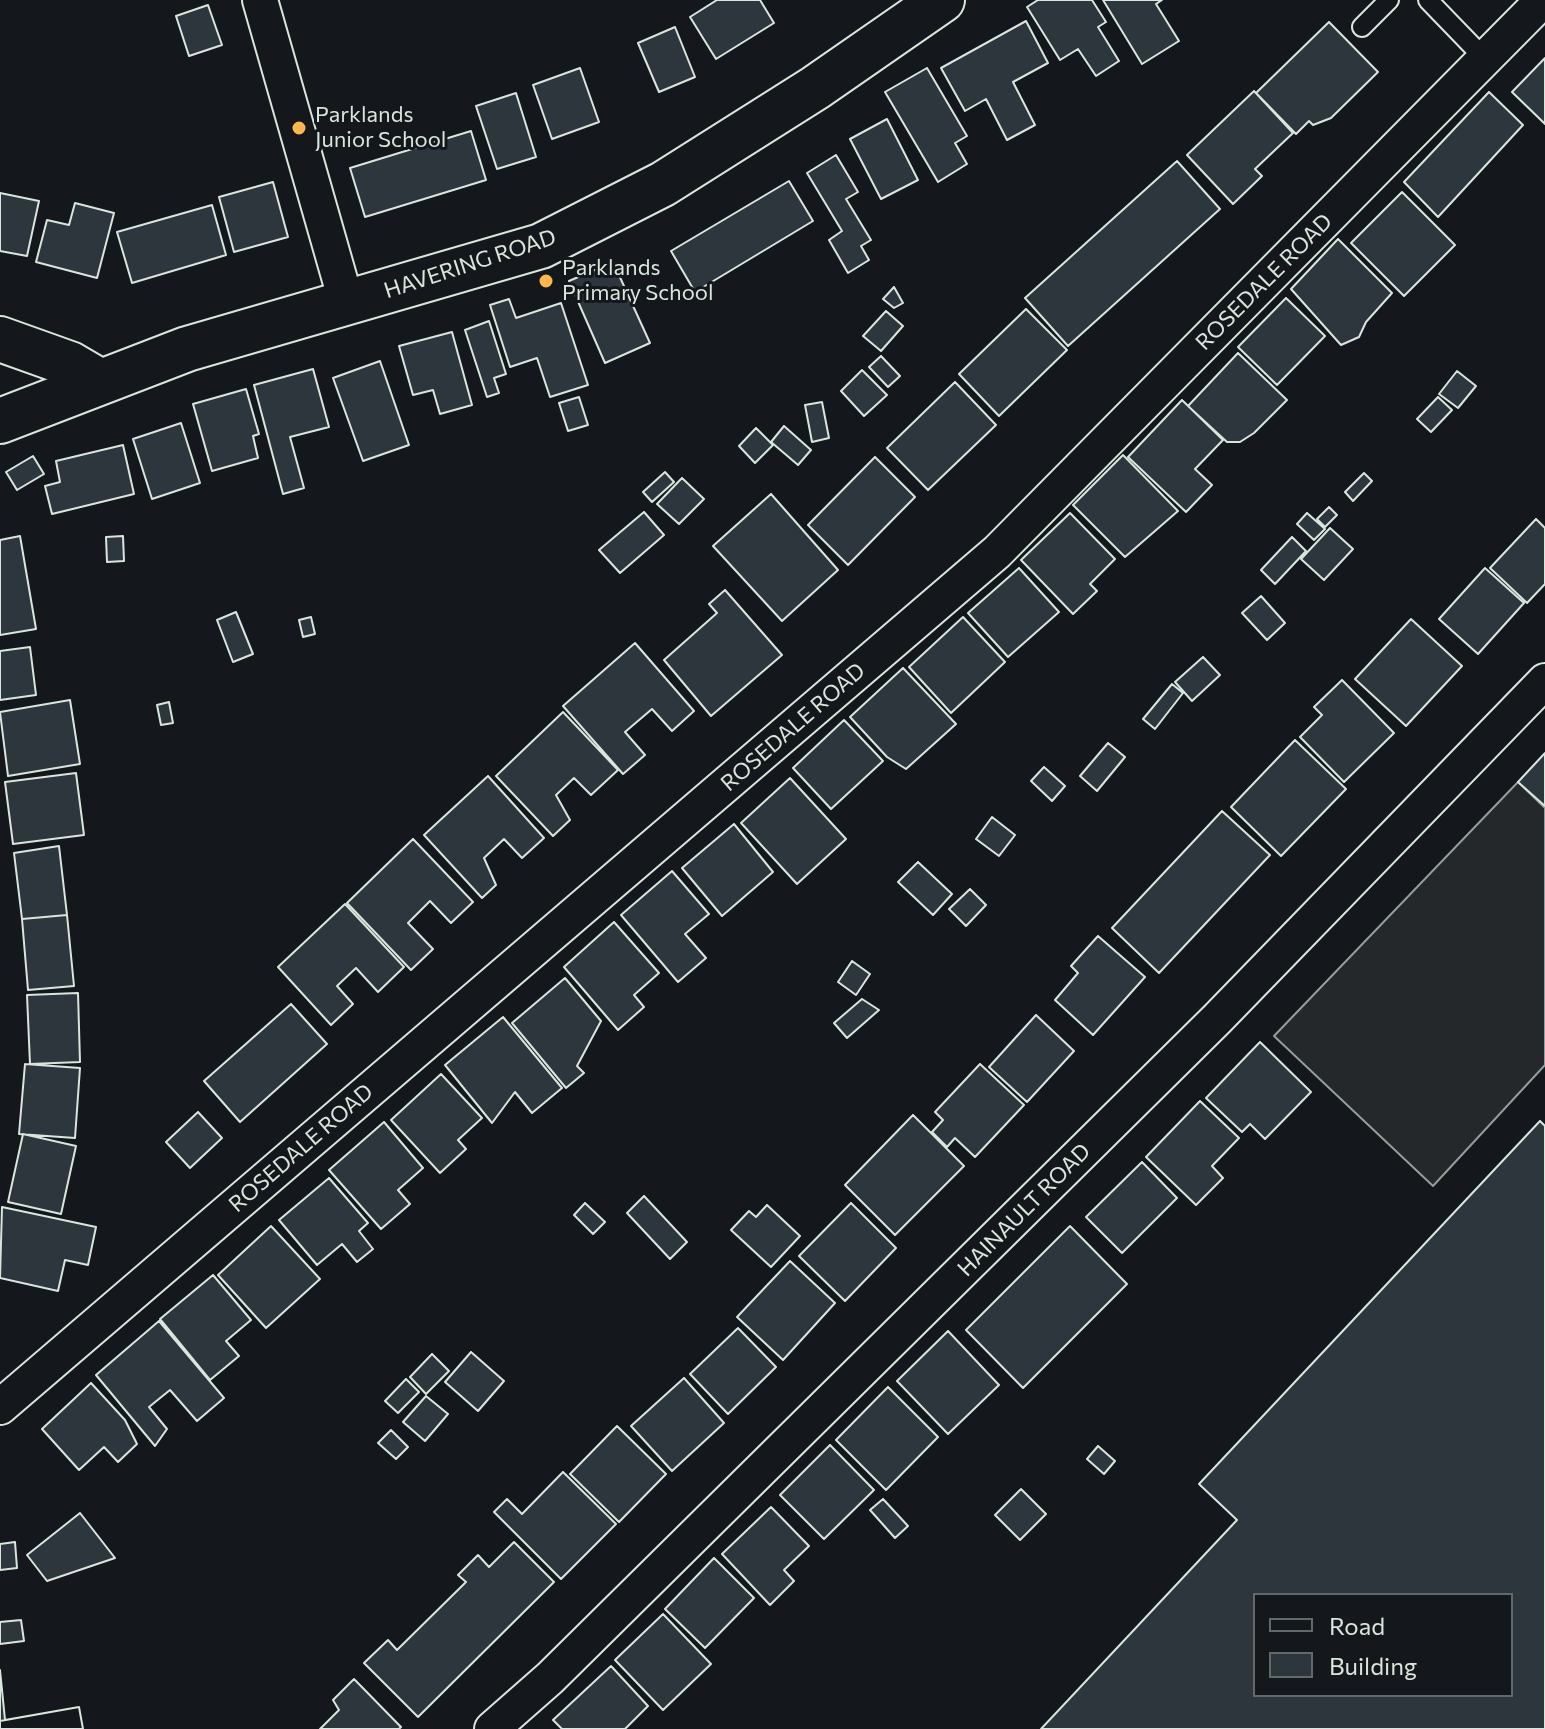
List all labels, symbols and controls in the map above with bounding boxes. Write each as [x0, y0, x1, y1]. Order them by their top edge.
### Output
place label: Parklands Junior School [315, 102, 446, 154]
marker: Parklands Junior School [290, 119, 308, 137]
street label: ROSEDALE ROAD [1190, 208, 1338, 356]
street label: HAVERING ROAD [381, 224, 559, 304]
place label: Parklands Primary School [562, 255, 714, 306]
marker: Parklands Primary School [537, 272, 555, 290]
street label: ROSEDALE ROAD [716, 657, 870, 797]
street label: ROSEDALE ROAD [224, 1078, 378, 1218]
street label: HAINAULT ROAD [952, 1138, 1096, 1282]
legend [1253, 1593, 1513, 1697]
text: Road [1329, 1611, 1385, 1640]
text: Building [1329, 1651, 1417, 1680]

